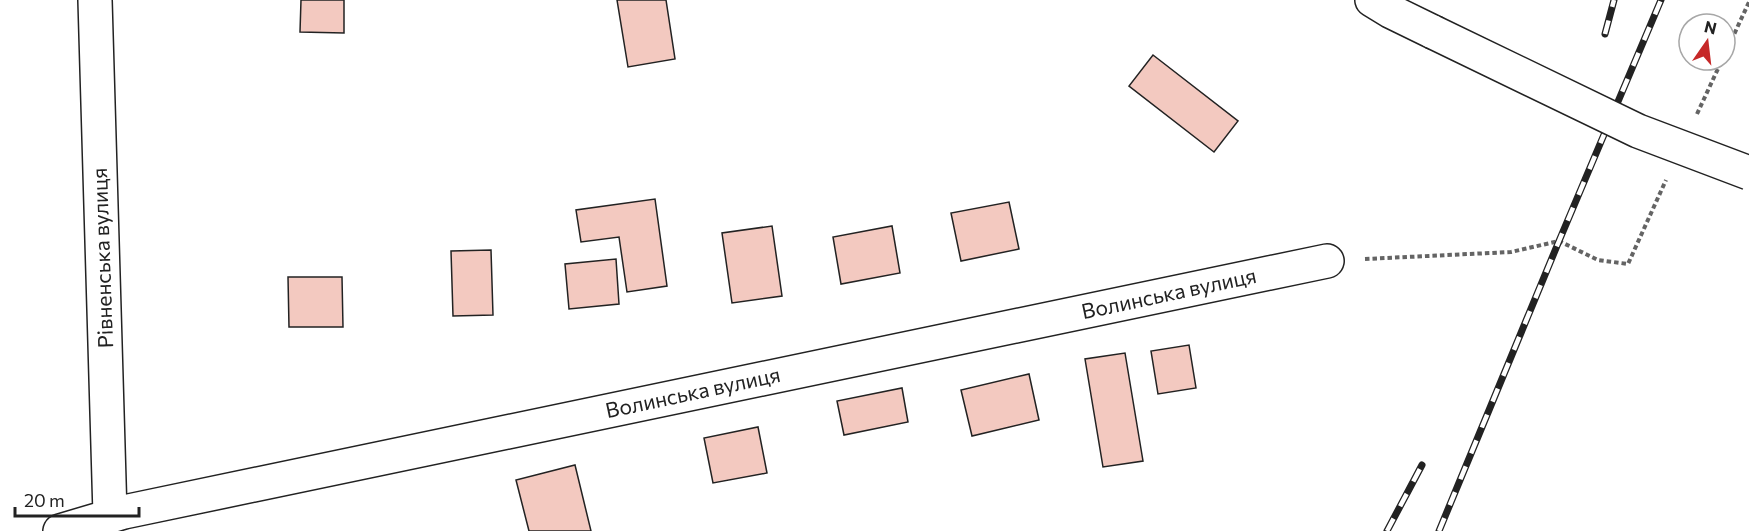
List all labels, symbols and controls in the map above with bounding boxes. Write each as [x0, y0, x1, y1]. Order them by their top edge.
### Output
north arrow [1677, 12, 1737, 72]
text: N [1703, 16, 1719, 38]
street label: Рівненська вулиця [86, 167, 117, 349]
street label: Волинська вулиця [1079, 262, 1258, 323]
street label: Волинська вулиця [603, 361, 782, 422]
scale bar [15, 480, 140, 518]
text: 20 m [24, 489, 65, 511]

